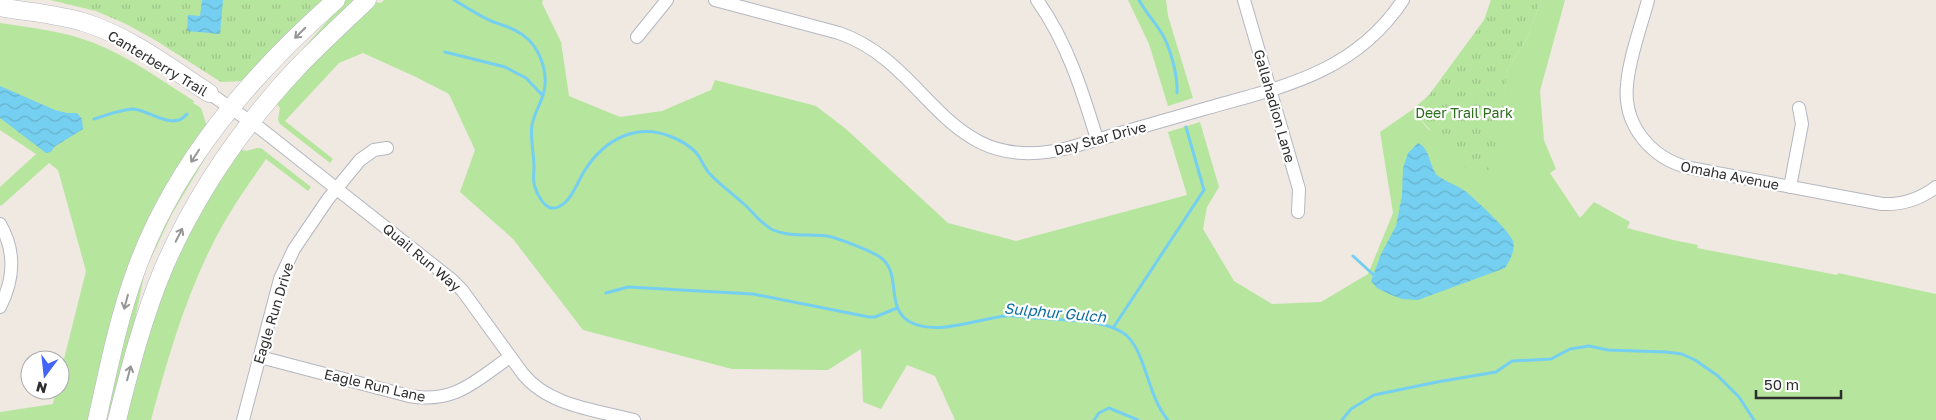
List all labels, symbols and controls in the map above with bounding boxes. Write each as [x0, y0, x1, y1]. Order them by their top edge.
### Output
street label: Canterberry Trail [105, 27, 211, 99]
one-way arrow [294, 27, 306, 39]
street label: Gallahadion Lane [1251, 48, 1299, 164]
park label: Deer Trail Park [1415, 104, 1513, 121]
street label: Day Star Drive [1052, 118, 1148, 158]
one-way arrow [190, 149, 200, 163]
street label: Omaha Avenue [1679, 157, 1781, 193]
street label: Quail Run Way [380, 219, 465, 295]
one-way arrow [175, 228, 185, 243]
street label: Eagle Run Drive [249, 260, 297, 366]
one-way arrow [121, 294, 130, 310]
water label: Sulphur Gulch [1003, 299, 1108, 325]
north arrow [20, 350, 70, 400]
one-way arrow [125, 365, 134, 381]
street label: Eagle Run Lane [323, 365, 427, 405]
scale bar [1756, 368, 1841, 400]
text: 50 m [1764, 375, 1799, 393]
text: N [34, 378, 49, 398]

